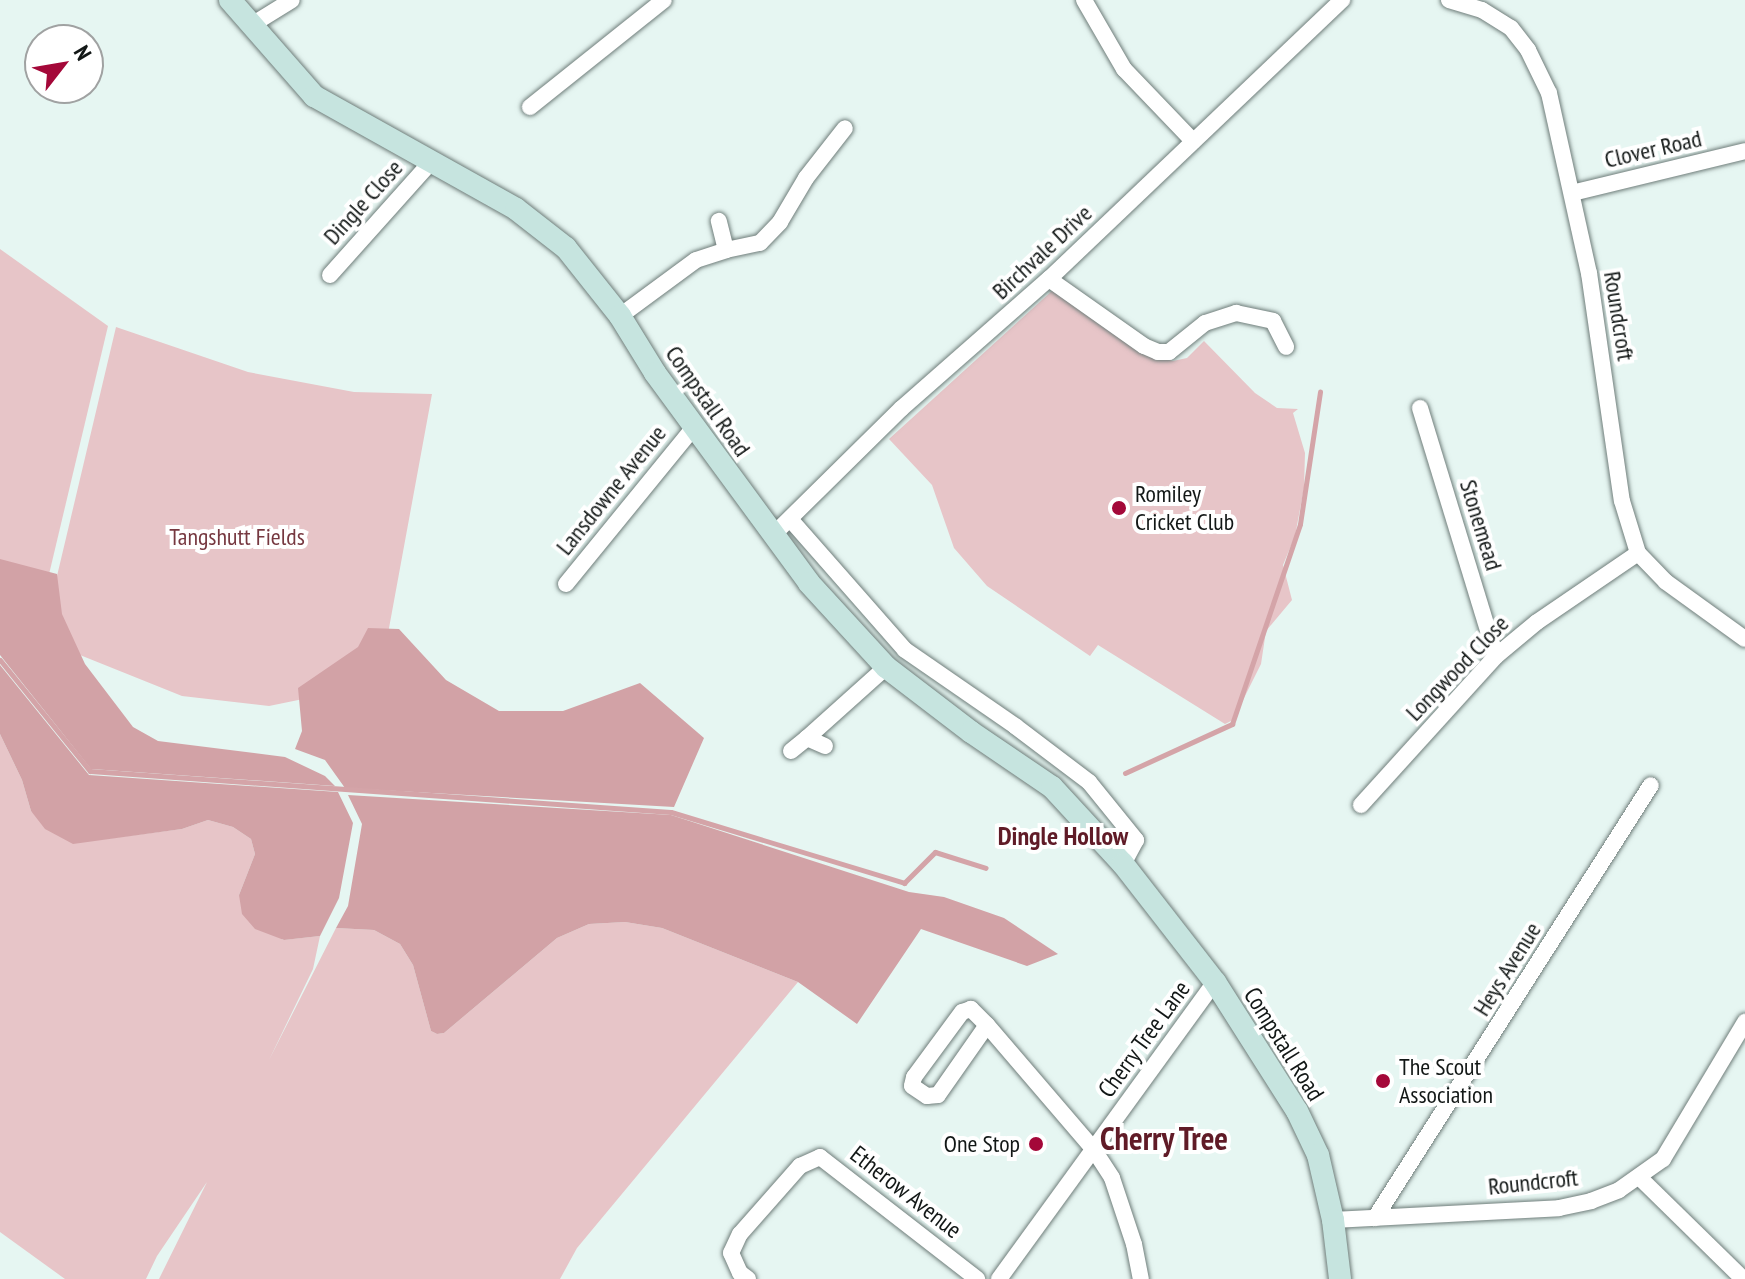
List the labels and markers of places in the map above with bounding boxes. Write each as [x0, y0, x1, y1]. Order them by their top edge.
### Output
place label: Romiley Cricket Club [1135, 480, 1234, 536]
marker: Romiley Cricket Club [1110, 499, 1128, 517]
place label: The Scout Association [1399, 1053, 1493, 1109]
marker: The Scout Association [1374, 1072, 1392, 1090]
place label: One Stop [944, 1130, 1020, 1158]
marker: One Stop [1027, 1135, 1045, 1153]

